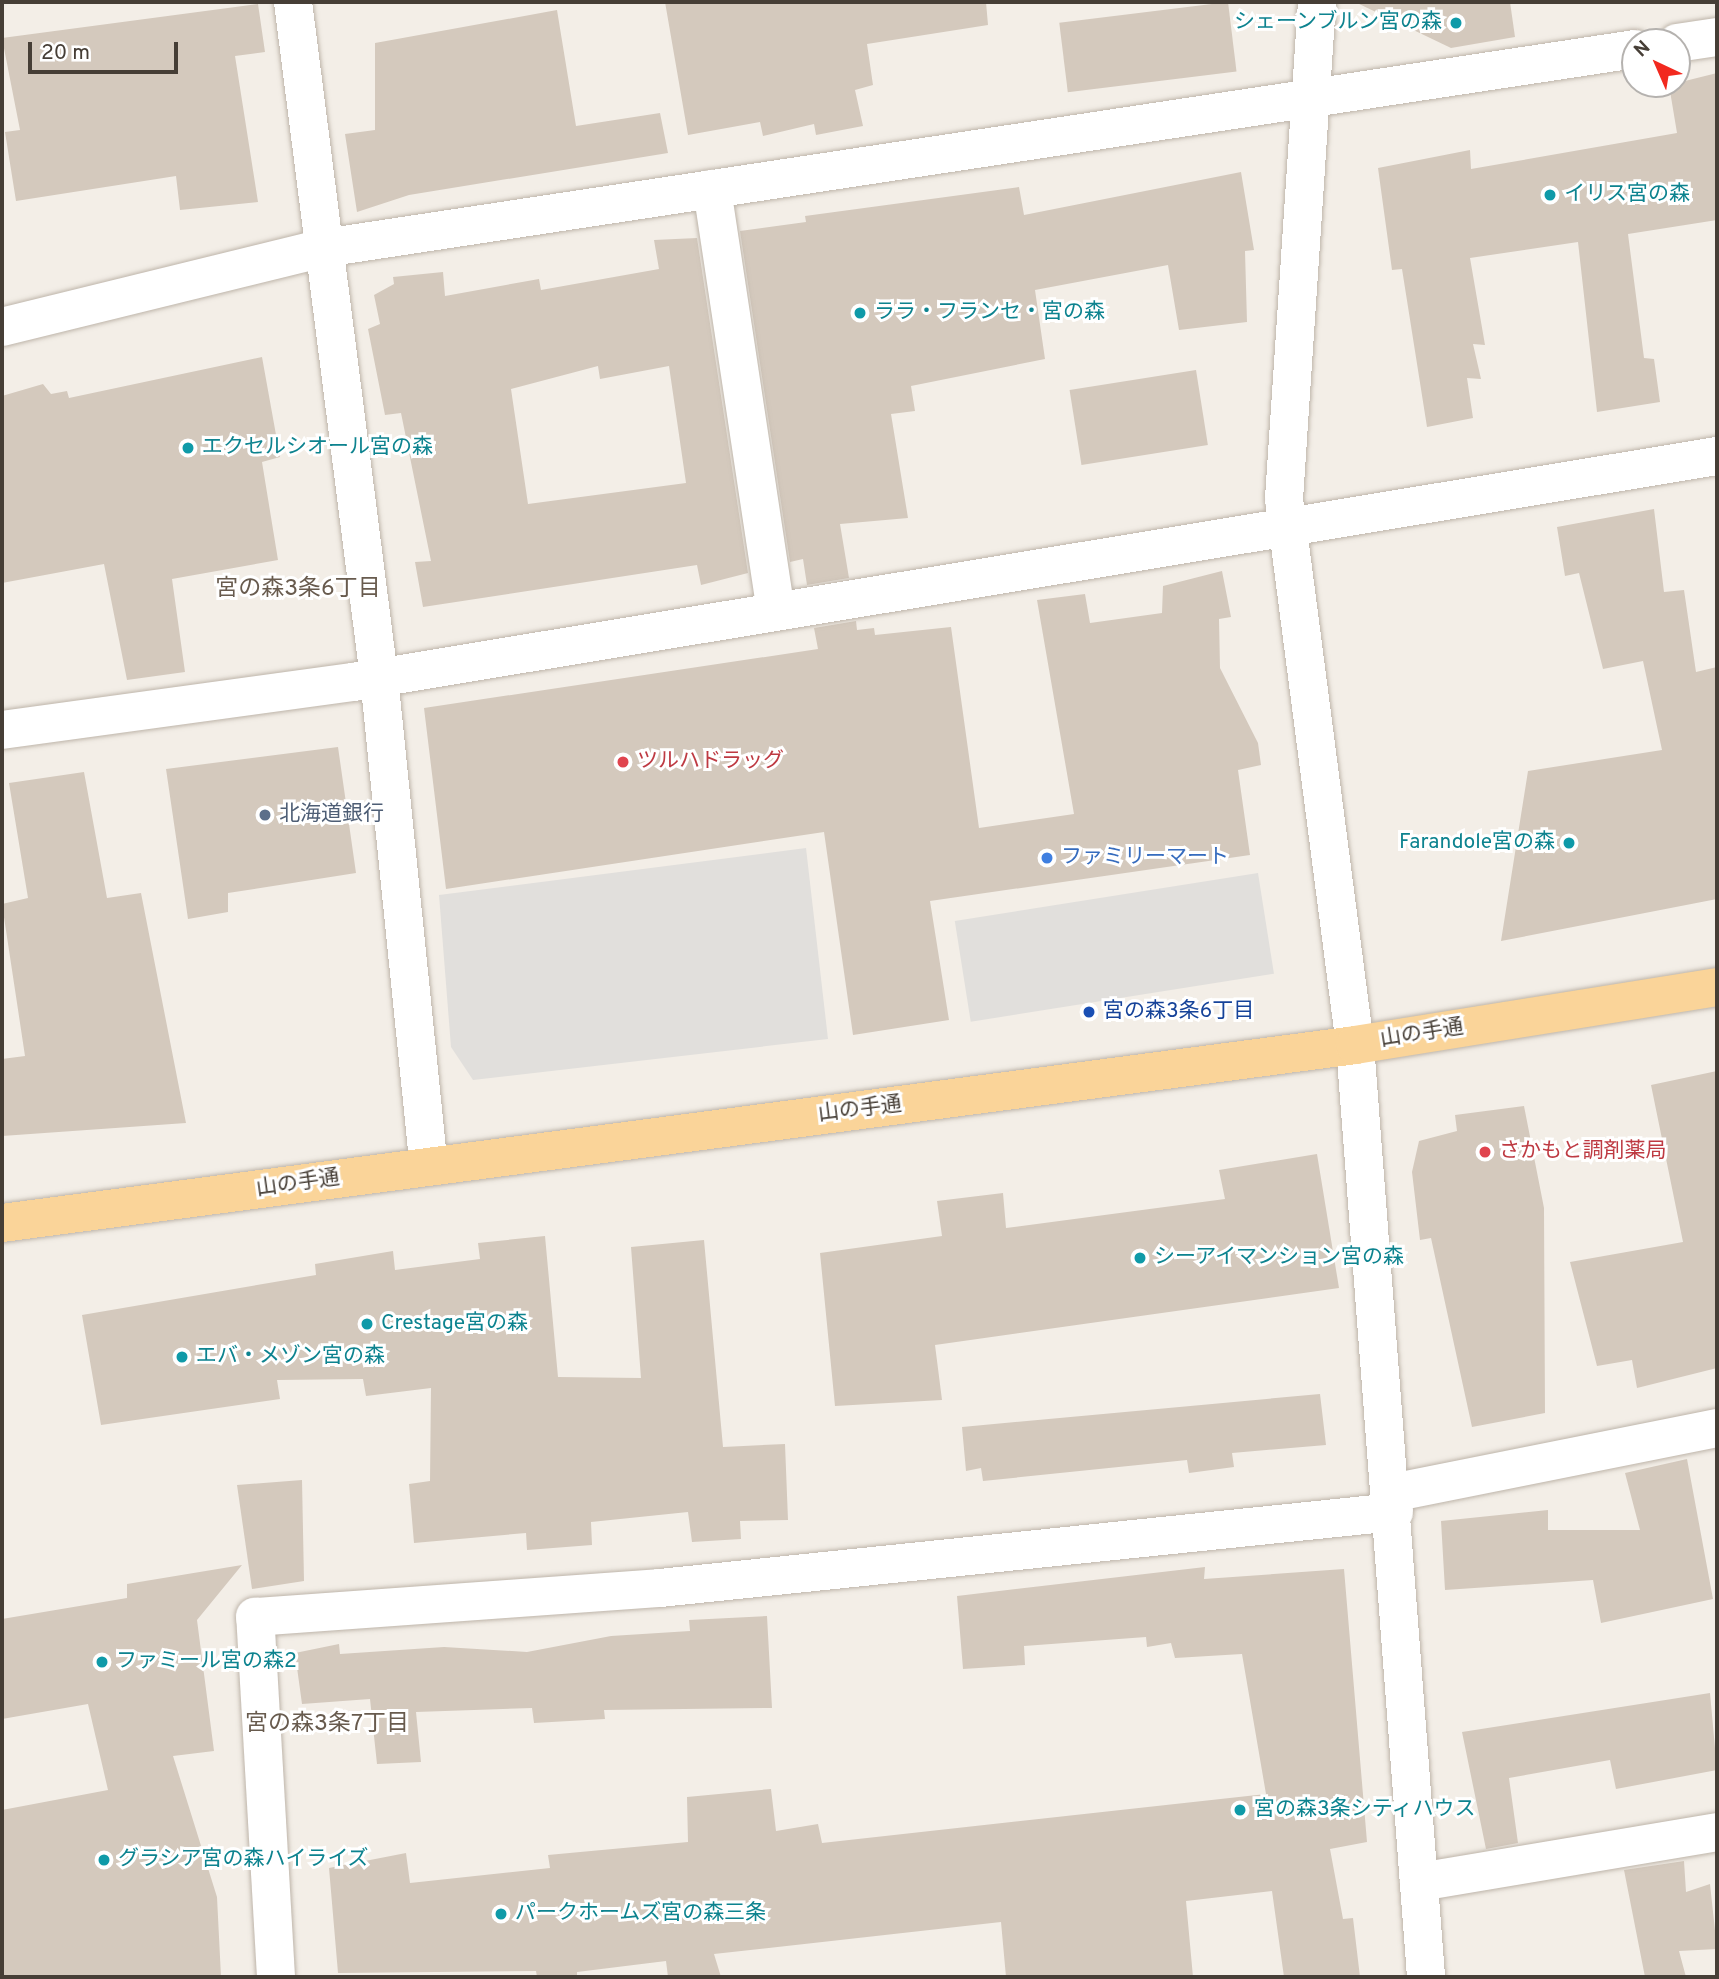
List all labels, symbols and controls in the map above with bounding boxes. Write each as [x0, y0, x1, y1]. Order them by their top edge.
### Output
place label: シェーンブルン宮の森 [1232, 10, 1442, 36]
marker: シェーンブルン宮の森 [1448, 15, 1464, 31]
scale bar [32, 28, 182, 72]
north arrow [1621, 28, 1691, 98]
text: N [1630, 36, 1656, 63]
text: 20 m [41, 40, 90, 67]
place label: イリス宮の森 [1564, 182, 1690, 208]
marker: イリス宮の森 [1542, 187, 1558, 203]
place label: ララ・フランセ・宮の森 [874, 300, 1105, 326]
marker: ララ・フランセ・宮の森 [852, 305, 868, 321]
place label: エクセルシオール宮の森 [202, 435, 433, 461]
marker: エクセルシオール宮の森 [180, 440, 196, 456]
district label: 宮の森3条6丁目 [215, 576, 381, 604]
place label: ツルハドラッグ [637, 749, 784, 775]
marker: ツルハドラッグ [615, 754, 631, 770]
place label: 北海道銀行 [279, 802, 384, 828]
marker: 北海道銀行 [257, 807, 273, 823]
place label: Farandole宮の森 [1399, 830, 1555, 856]
marker: Farandole宮の森 [1561, 835, 1577, 851]
place label: ファミリーマート [1061, 845, 1229, 871]
marker: ファミリーマート [1039, 850, 1055, 866]
place label: 宮の森3条6丁目 [1103, 999, 1254, 1025]
marker: 宮の森3条6丁目 [1081, 1004, 1097, 1020]
street label: 山の手通 [1379, 1015, 1465, 1053]
street label: 山の手通 [817, 1092, 903, 1128]
place label: さかもと調剤薬局 [1499, 1139, 1667, 1165]
marker: さかもと調剤薬局 [1477, 1144, 1493, 1160]
street label: 山の手通 [255, 1166, 341, 1202]
place label: シーアイマンション宮の森 [1154, 1245, 1406, 1271]
marker: シーアイマンション宮の森 [1132, 1250, 1148, 1266]
place label: Crestage宮の森 [381, 1311, 528, 1337]
marker: Crestage宮の森 [359, 1316, 375, 1332]
place label: エバ・メゾン宮の森 [196, 1344, 385, 1370]
marker: エバ・メゾン宮の森 [174, 1349, 190, 1365]
place label: ファミール宮の森2 [116, 1649, 297, 1675]
marker: ファミール宮の森2 [94, 1654, 110, 1670]
district label: 宮の森3条7丁目 [245, 1711, 409, 1739]
place label: 宮の森3条シティハウス [1254, 1797, 1477, 1823]
marker: 宮の森3条シティハウス [1232, 1802, 1248, 1818]
place label: グラシア宮の森ハイライズ [118, 1847, 370, 1873]
marker: グラシア宮の森ハイライズ [96, 1852, 112, 1868]
place label: パークホームズ宮の森三条 [515, 1901, 767, 1927]
marker: パークホームズ宮の森三条 [493, 1906, 509, 1922]

